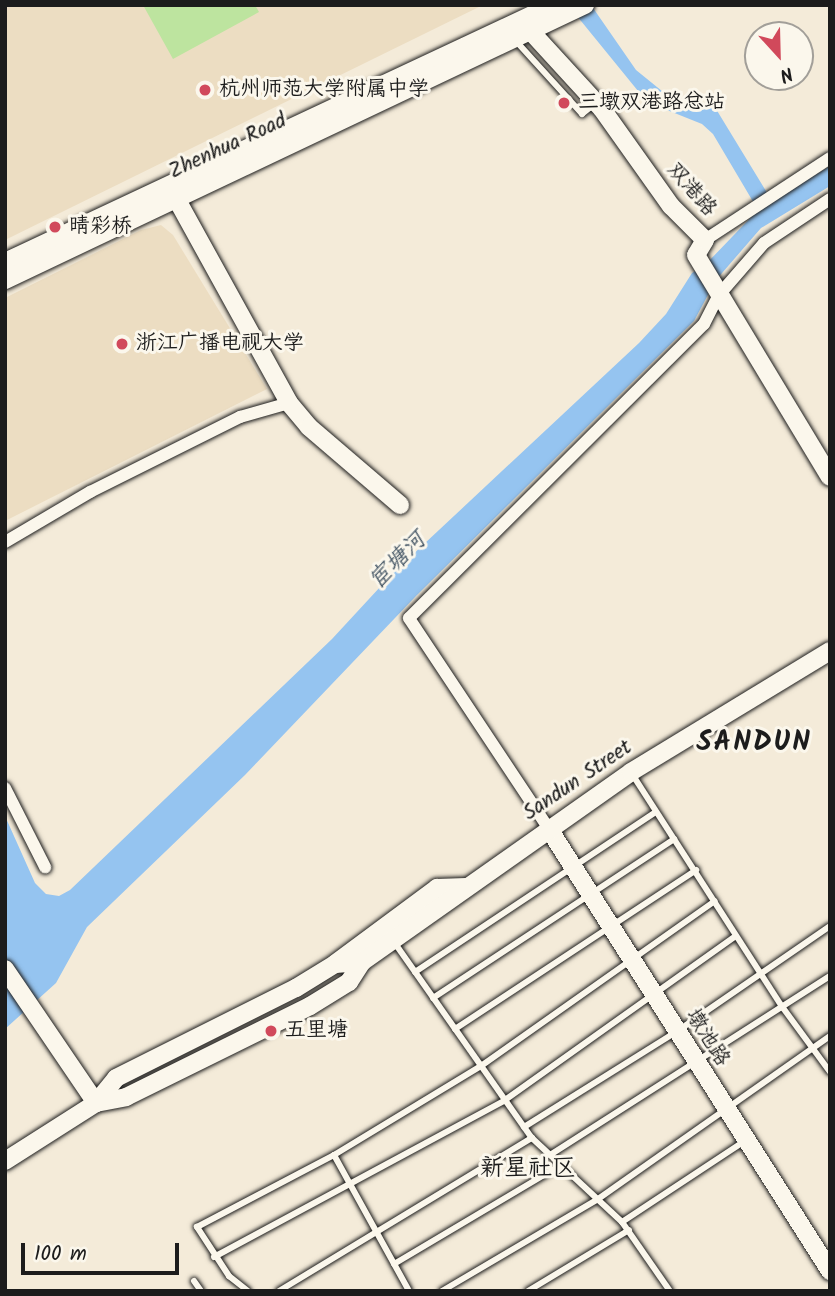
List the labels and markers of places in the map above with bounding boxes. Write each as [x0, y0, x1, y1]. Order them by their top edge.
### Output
place label: 杭州师范大学附属中学 [219, 77, 429, 103]
marker: 杭州师范大学附属中学 [197, 82, 213, 98]
place label: 三墩双港路总站 [578, 90, 725, 116]
marker: 三墩双港路总站 [556, 95, 572, 111]
place label: 晴彩桥 [69, 214, 132, 240]
marker: 晴彩桥 [47, 219, 63, 235]
place label: 浙江广播电视大学 [136, 331, 304, 357]
marker: 浙江广播电视大学 [114, 336, 130, 352]
place label: 五里塘 [285, 1018, 348, 1044]
marker: 五里塘 [263, 1023, 279, 1039]

